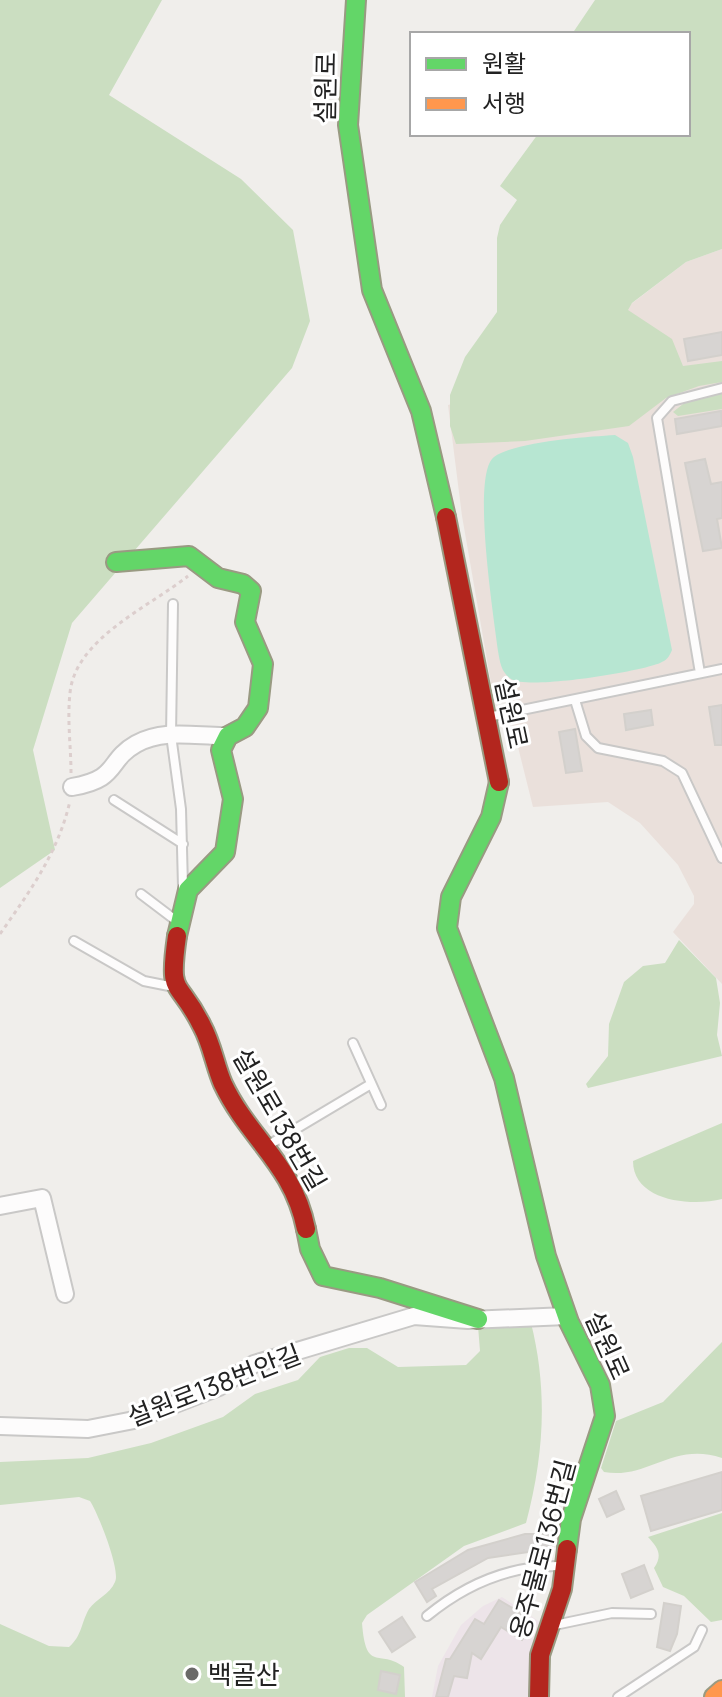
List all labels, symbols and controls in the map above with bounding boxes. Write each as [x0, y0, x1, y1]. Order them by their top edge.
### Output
legend [410, 32, 690, 136]
text: 원활 [482, 46, 526, 79]
street label: 설원로 [306, 52, 344, 124]
text: 서행 [482, 86, 526, 119]
street label: 설원로 [487, 674, 537, 752]
street label: 설원로138번길 [225, 1041, 335, 1197]
street label: 설원로 [577, 1305, 639, 1385]
street label: 설원로138번안길 [122, 1335, 306, 1435]
street label: 옹주물로136번길 [501, 1455, 583, 1643]
place label: 백골산 [208, 1656, 280, 1692]
marker: 백골산 [183, 1665, 201, 1683]

